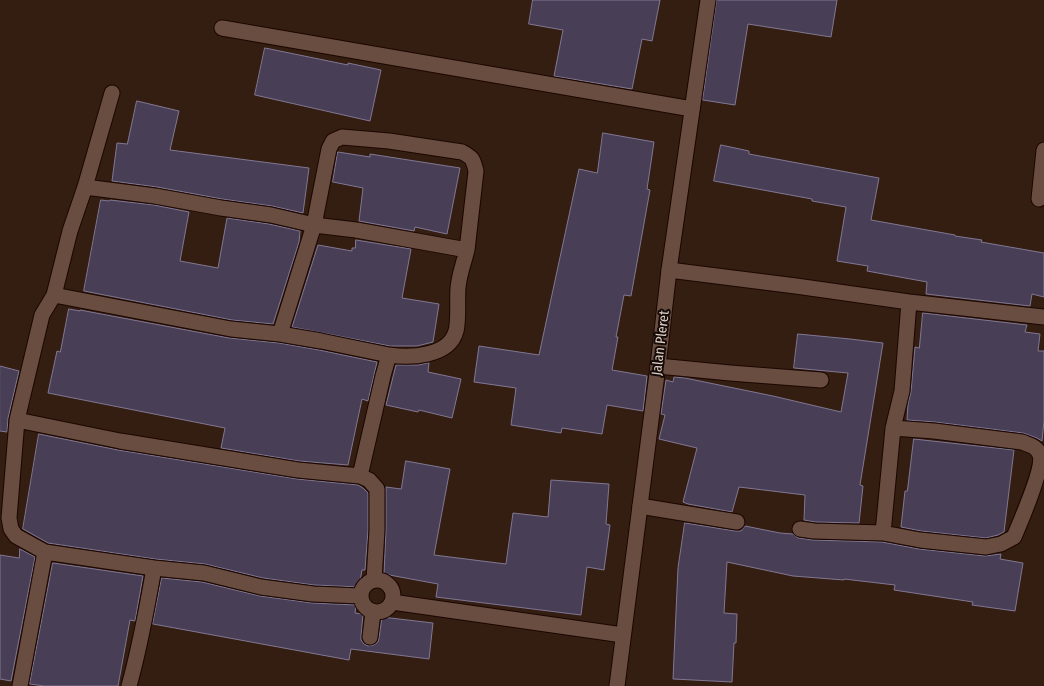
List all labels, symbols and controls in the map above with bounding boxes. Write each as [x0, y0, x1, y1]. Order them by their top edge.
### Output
street label: Jalan Pleret [649, 310, 673, 376]

